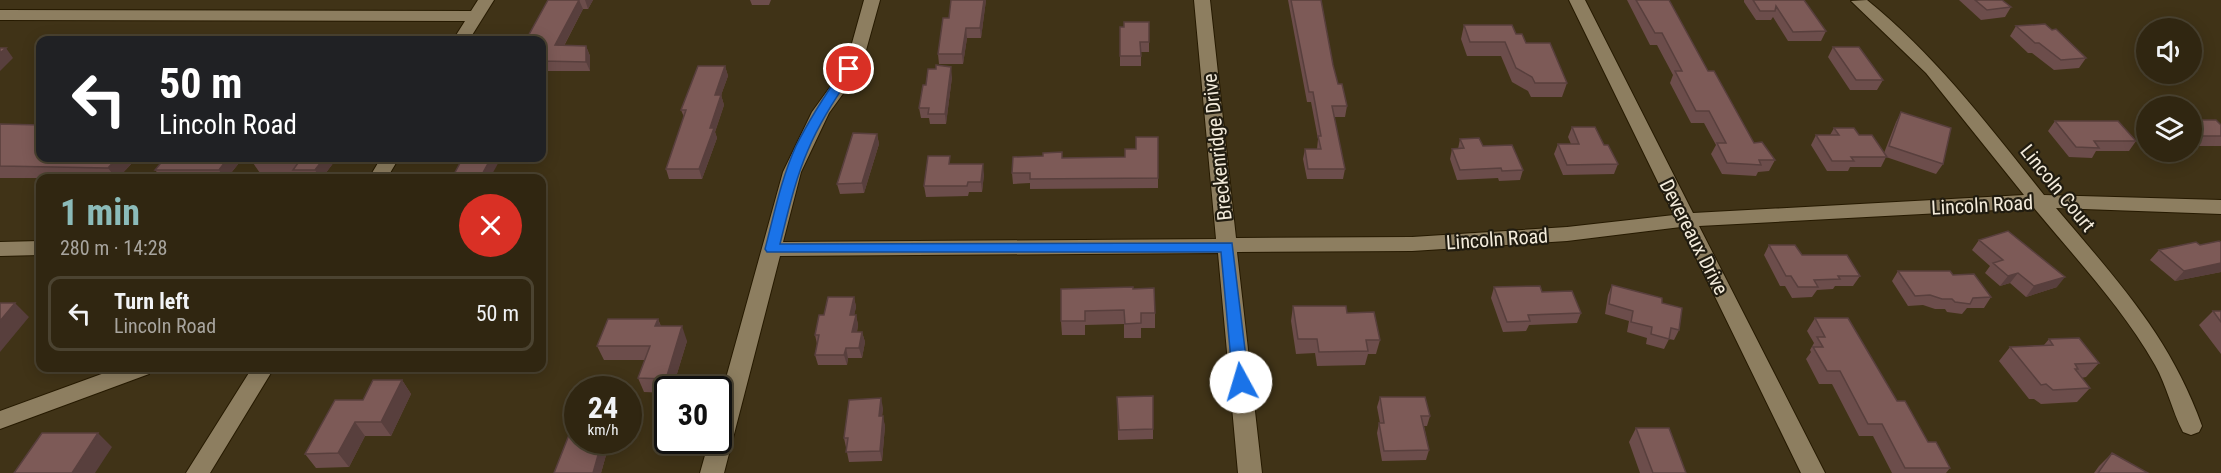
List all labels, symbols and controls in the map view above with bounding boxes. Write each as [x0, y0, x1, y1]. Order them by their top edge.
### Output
map controls [2136, 18, 2202, 162]
button: sound [2136, 18, 2202, 84]
pin [823, 43, 874, 94]
icon: arrive [832, 52, 865, 85]
text: 50 m [159, 59, 242, 108]
icon: left [60, 60, 138, 138]
street label: Breckenridge Drive [1197, 72, 1237, 222]
button: layers [2136, 96, 2202, 162]
text: Lincoln Road [159, 109, 297, 141]
street label: Lincoln Court [2015, 139, 2101, 237]
street label: Devereaux Drive [1655, 175, 1733, 299]
street label: Lincoln Road [1930, 190, 2034, 220]
text: 1 min [60, 192, 140, 234]
button: close [459, 194, 522, 257]
street label: Lincoln Road [1445, 223, 1549, 255]
text: 280 m · 14:28 [60, 236, 167, 260]
text: Turn left [114, 289, 189, 314]
icon: left [63, 297, 96, 330]
text: 50 m [476, 301, 519, 326]
text: Lincoln Road [114, 314, 216, 338]
position arrow [1209, 350, 1273, 414]
speed limit sign: 30 [654, 376, 732, 454]
text: 24 [588, 390, 618, 425]
text: km/h [588, 421, 618, 439]

